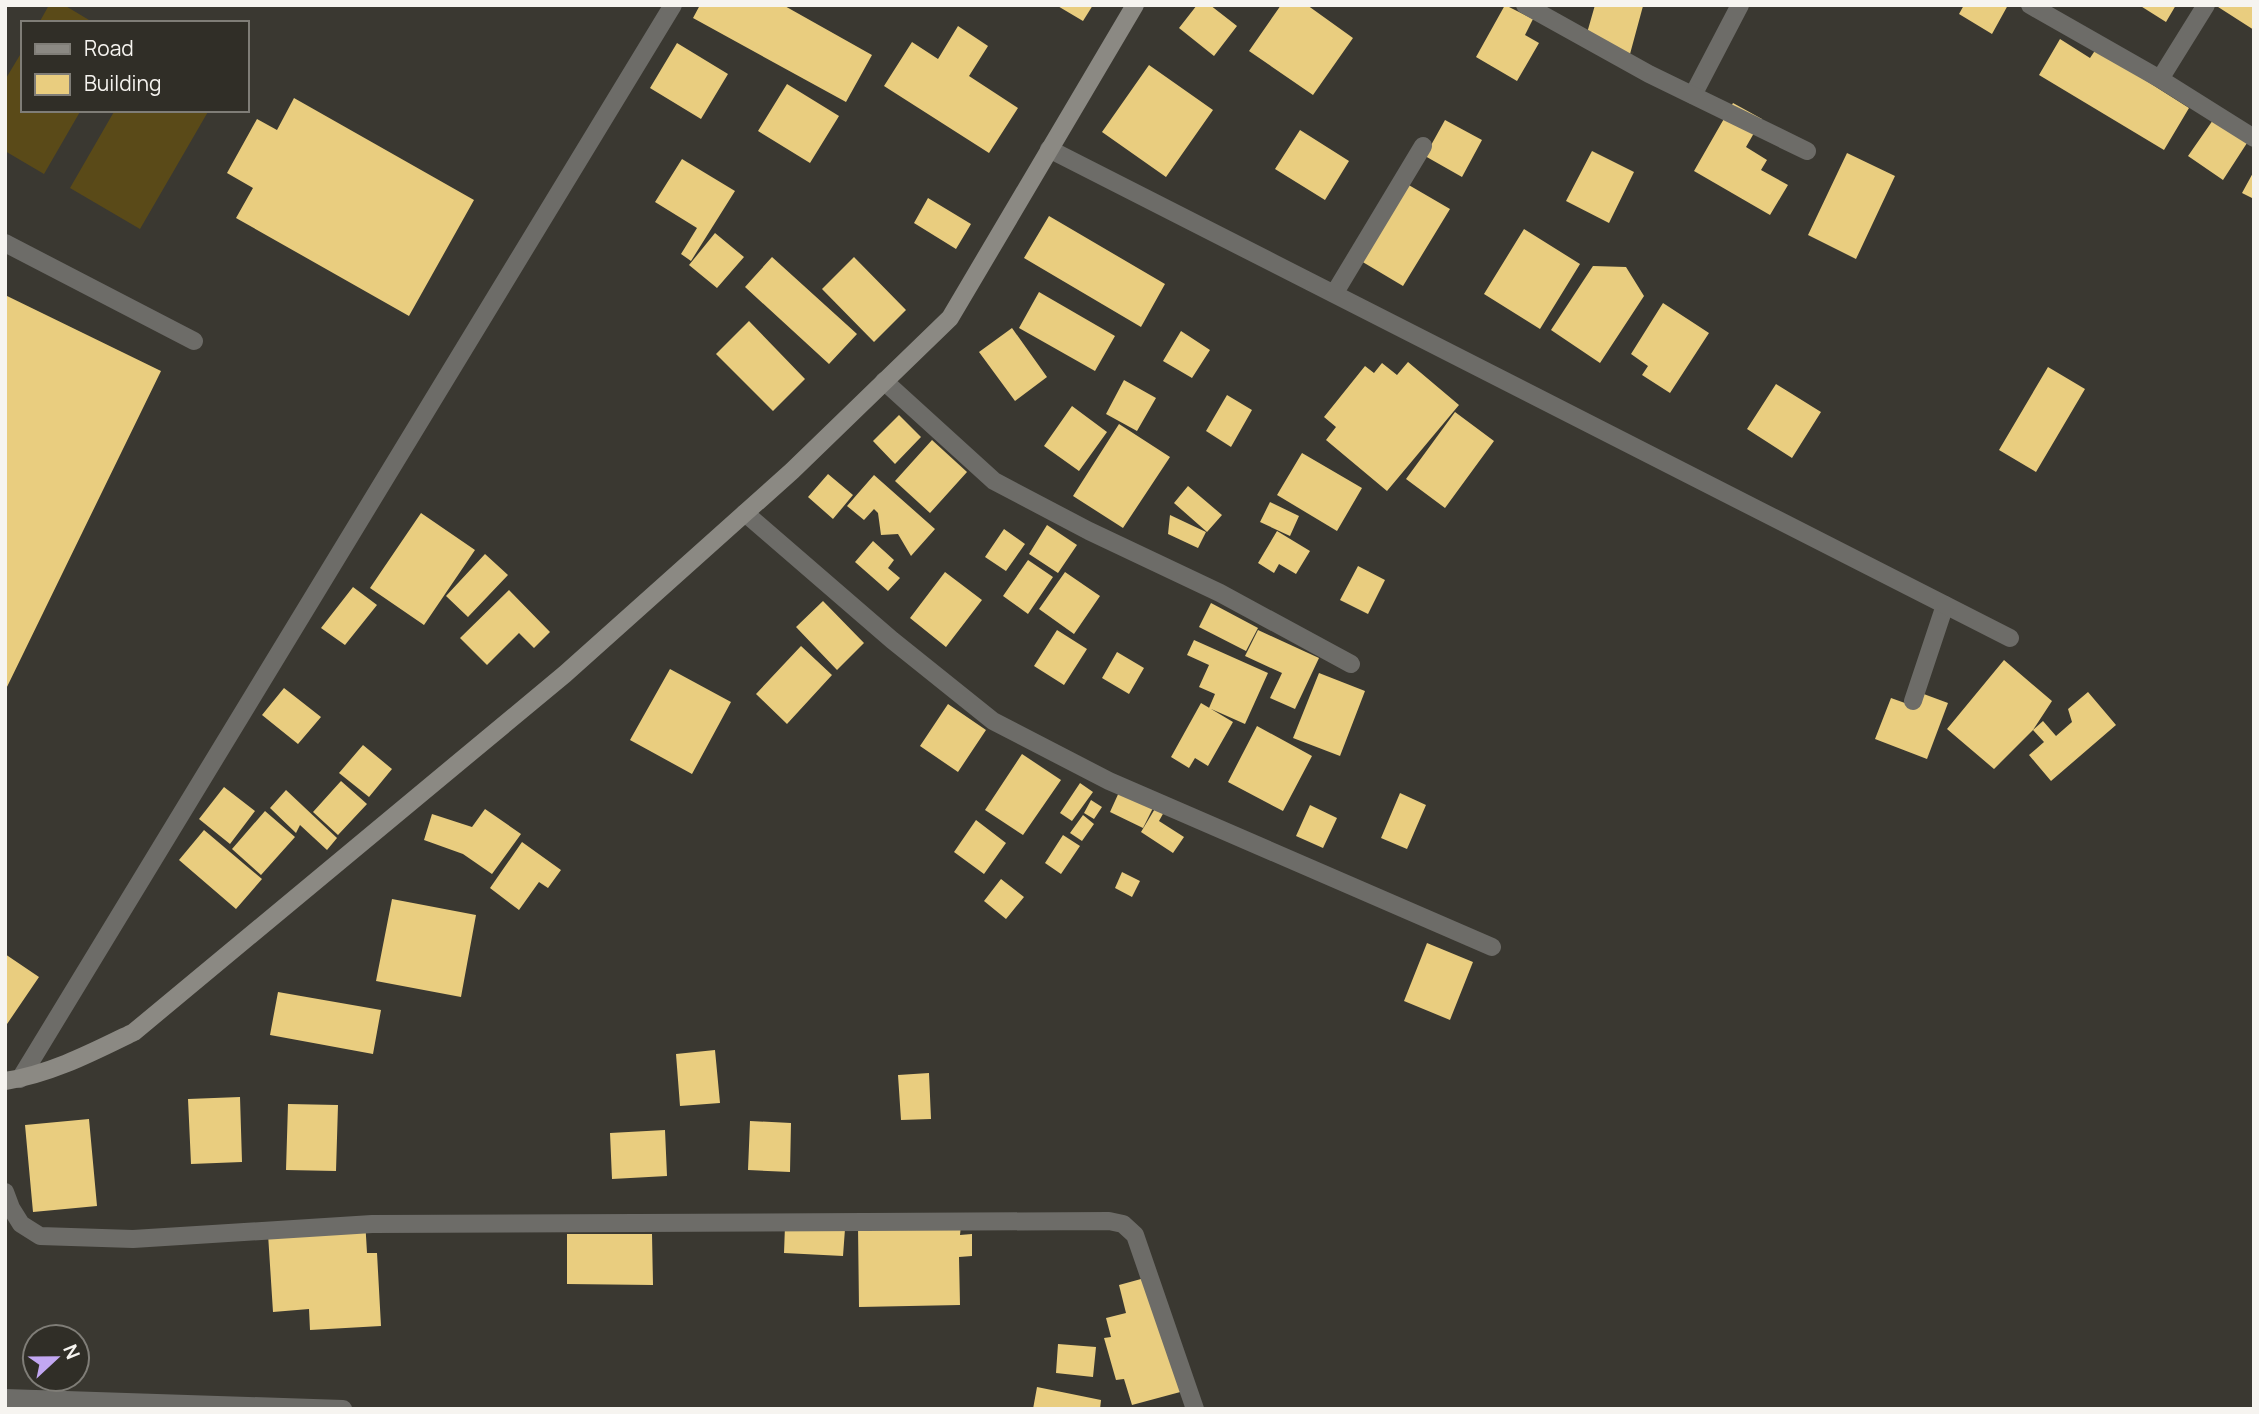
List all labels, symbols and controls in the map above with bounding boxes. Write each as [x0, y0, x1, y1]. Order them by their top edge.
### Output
legend [21, 21, 248, 112]
text: Road [84, 34, 134, 62]
text: Building [84, 69, 161, 97]
north arrow [21, 1323, 91, 1393]
text: N [57, 1340, 86, 1363]

